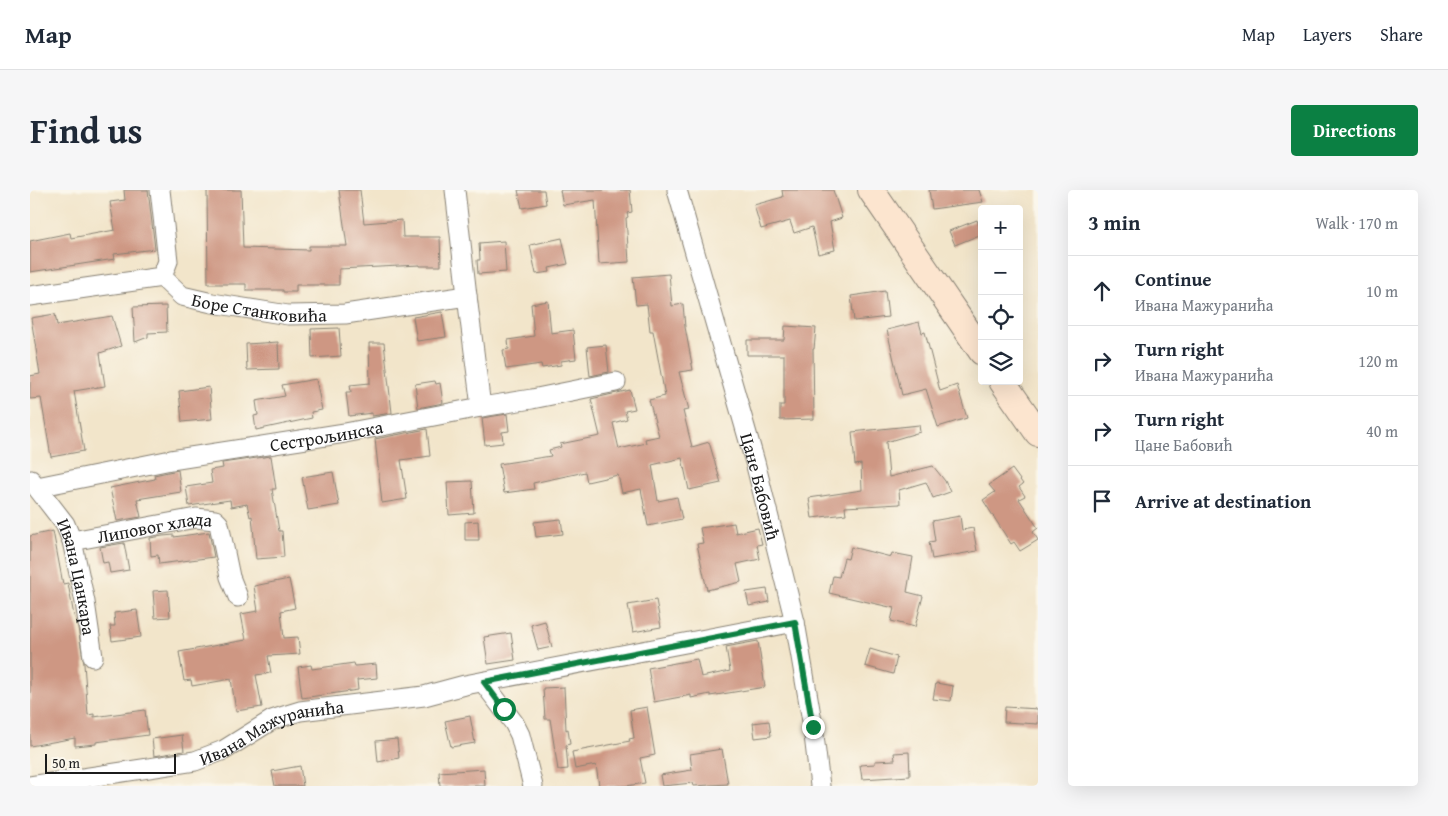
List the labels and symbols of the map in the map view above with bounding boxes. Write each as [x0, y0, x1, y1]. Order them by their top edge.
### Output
street label: Боре Станковића [189, 285, 327, 328]
street label: Сестрољинска [268, 412, 386, 458]
street label: Цане Бабовић [734, 430, 787, 543]
street label: Липовог хлада [95, 504, 214, 550]
street label: Ивана Цанкара [50, 514, 103, 637]
street label: Ивана Мажуранића [195, 692, 346, 772]
route start [493, 698, 516, 721]
route end [802, 716, 825, 739]
scale bar [45, 751, 176, 774]

